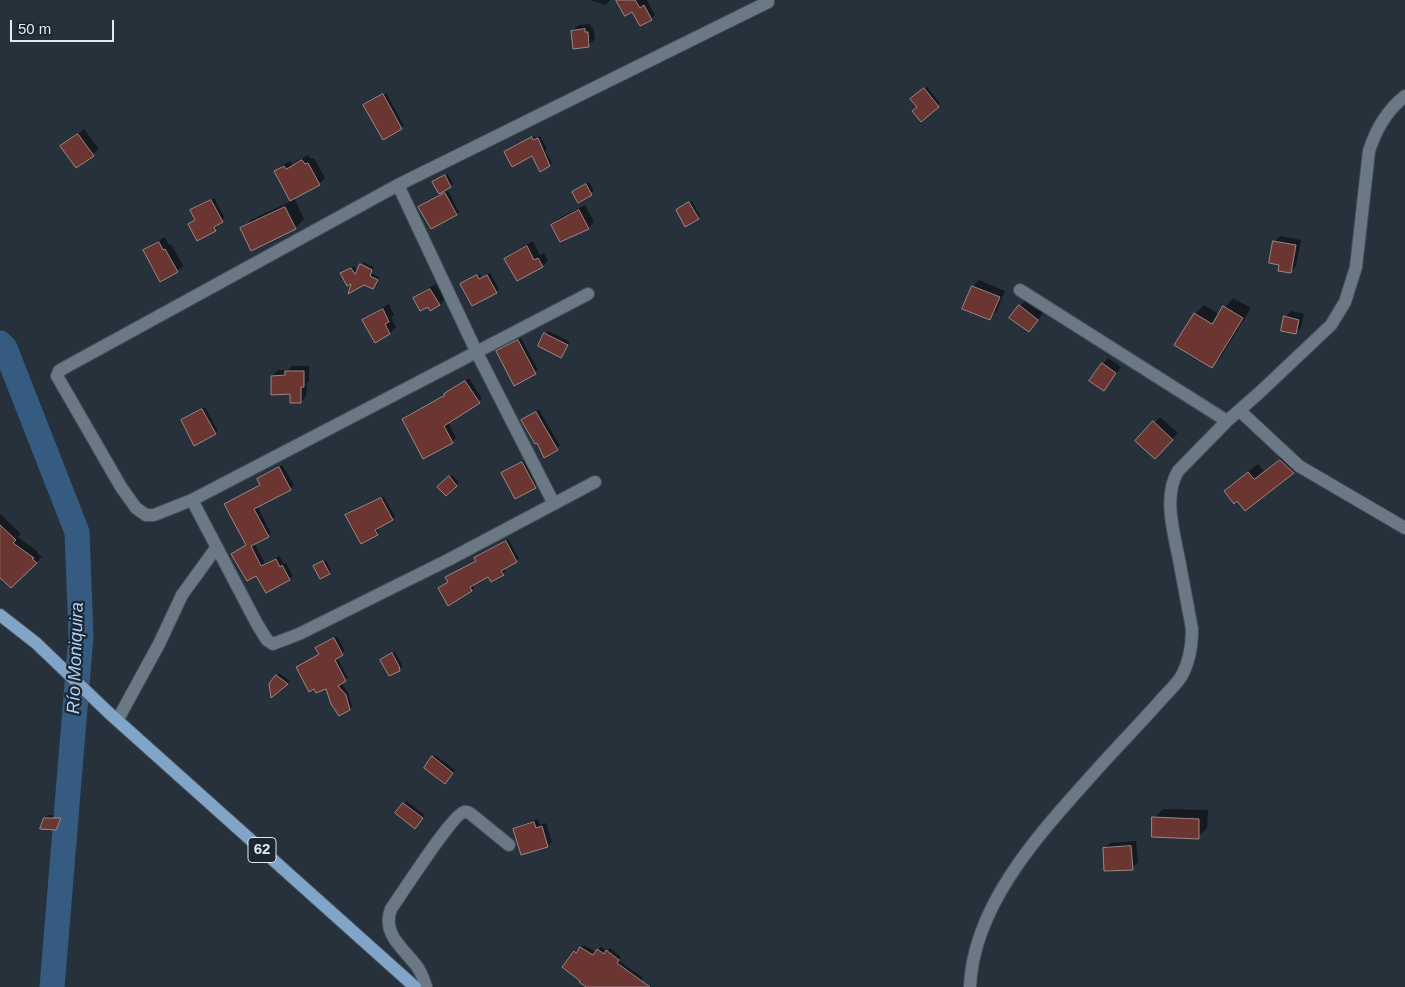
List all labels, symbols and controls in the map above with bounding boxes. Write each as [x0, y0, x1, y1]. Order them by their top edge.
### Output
scale bar [12, 10, 116, 42]
text: 50 m [18, 20, 51, 37]
water label: Río Moniquira [63, 602, 89, 714]
road number: 62 [248, 838, 276, 862]

